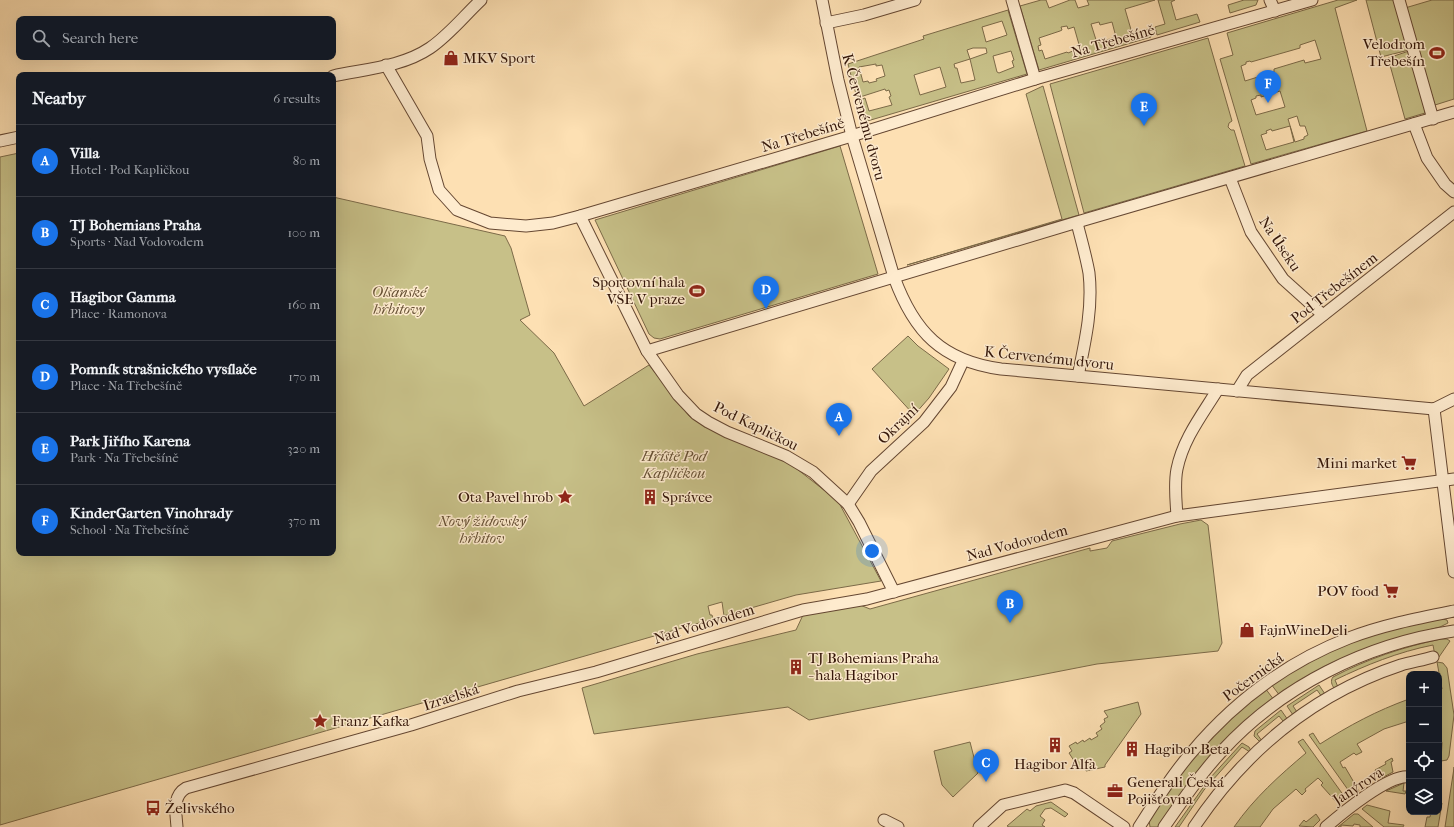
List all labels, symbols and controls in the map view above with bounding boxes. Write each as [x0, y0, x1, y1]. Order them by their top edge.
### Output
search box [16, 16, 336, 60]
street label: Na Třebešíně [1069, 20, 1157, 62]
icon: search [30, 27, 52, 49]
text: Search here [62, 29, 138, 47]
place label: Velodrom Třebešín [1362, 35, 1426, 70]
sports icon: Velodrom Třebešín [1428, 44, 1446, 62]
shop icon: MKV Sport [442, 49, 460, 67]
place label: MKV Sport [463, 49, 536, 67]
street label: K Červenému dvoru [838, 52, 890, 183]
pin: F [1255, 70, 1281, 103]
text: Nearby [32, 88, 86, 108]
text: 6 results [273, 91, 320, 106]
pin: E [1131, 93, 1157, 126]
street label: Na Třebešíně [759, 114, 847, 156]
text: Villa [70, 144, 99, 162]
text: A [41, 153, 49, 168]
text: 80 m [293, 153, 320, 168]
text: Hotel · Pod Kapličkou [70, 162, 189, 177]
street label: Na Úseku [1255, 213, 1305, 275]
text: TJ Bohemians Praha [70, 216, 201, 234]
text: B [41, 225, 49, 240]
text: 100 m [287, 225, 320, 240]
text: Sports · Nad Vodovodem [70, 234, 204, 249]
street label: Pod Třebešínem [1287, 248, 1381, 327]
place label: Sportovní hala VŠE V praze [592, 273, 686, 308]
pin: D [753, 276, 779, 309]
sports icon: Sportovní hala VŠE V praze [688, 282, 706, 300]
park label: Olšanské hřbitovy [372, 283, 428, 318]
text: Hagibor Gamma [70, 288, 176, 306]
text: C [41, 297, 49, 312]
text: 160 m [288, 297, 320, 312]
text: Place · Ramonova [70, 306, 167, 321]
street label: K Červenému dvoru [983, 342, 1115, 374]
text: Pomník strašnického vysílače [70, 360, 257, 378]
text: D [40, 369, 50, 384]
text: 170 m [288, 369, 320, 384]
text: Place · Na Třebešíně [70, 378, 182, 393]
street label: Pod Kapličkou [711, 398, 802, 455]
street label: Okrajní [874, 400, 923, 448]
pin: A [826, 403, 852, 436]
text: Park Jiřího Karena [70, 432, 190, 450]
text: E [41, 441, 49, 456]
text: 320 m [287, 441, 320, 456]
park label: Hříště Pod Kapličkou [641, 447, 709, 482]
text: Park · Na Třebešíně [70, 450, 179, 465]
place label: Mini market [1317, 454, 1398, 472]
supermarket icon: Mini market [1400, 454, 1418, 472]
place label: Ota Pavel hrob [458, 488, 553, 506]
place icon: Ota Pavel hrob [556, 488, 574, 506]
building icon: Správce [641, 488, 659, 506]
place label: Správce [662, 488, 713, 506]
text: KinderGarten Vinohrady [70, 504, 233, 522]
park label: Nový židovský hřbitov [437, 512, 528, 547]
text: F [42, 513, 48, 528]
text: 370 m [288, 513, 320, 528]
street label: Nad Vodovodem [964, 521, 1070, 565]
text: School · Na Třebešíně [70, 522, 189, 537]
your location [862, 541, 882, 561]
place label: POV food [1317, 582, 1380, 600]
supermarket icon: POV food [1382, 582, 1400, 600]
pin: B [997, 590, 1023, 623]
street label: Nad Vodovodem [652, 600, 757, 648]
shop icon: FajnWineDeli [1238, 621, 1256, 639]
place label: FajnWineDeli [1259, 621, 1348, 639]
street label: Počernická [1219, 648, 1288, 705]
place label: TJ Bohemians Praha - hala Hagibor [808, 649, 940, 684]
building icon: TJ Bohemians Praha - hala Hagibor [787, 658, 805, 676]
map controls [1406, 671, 1442, 815]
button: + [1406, 671, 1442, 707]
street label: Izraelská [421, 679, 482, 714]
button: − [1406, 707, 1442, 743]
place icon: Franz Kafka [311, 712, 329, 730]
place label: Franz Kafka [332, 712, 411, 730]
building icon: Hagibor Alfa [1046, 736, 1064, 754]
building icon: Hagibor Beta [1123, 740, 1141, 758]
place label: Hagibor Beta [1144, 740, 1231, 758]
button: locate [1406, 743, 1442, 779]
pin: C [973, 749, 999, 782]
place label: Hagibor Alfa [1014, 755, 1097, 773]
street label: Janýrova [1329, 763, 1387, 809]
place label: Generali Česká Pojišťovna [1127, 773, 1225, 808]
button: layers [1406, 779, 1442, 815]
office icon: Generali Česká Pojišťovna [1106, 782, 1124, 800]
bus stop icon: Želivského [144, 799, 162, 817]
place label: Želivského [165, 799, 235, 817]

